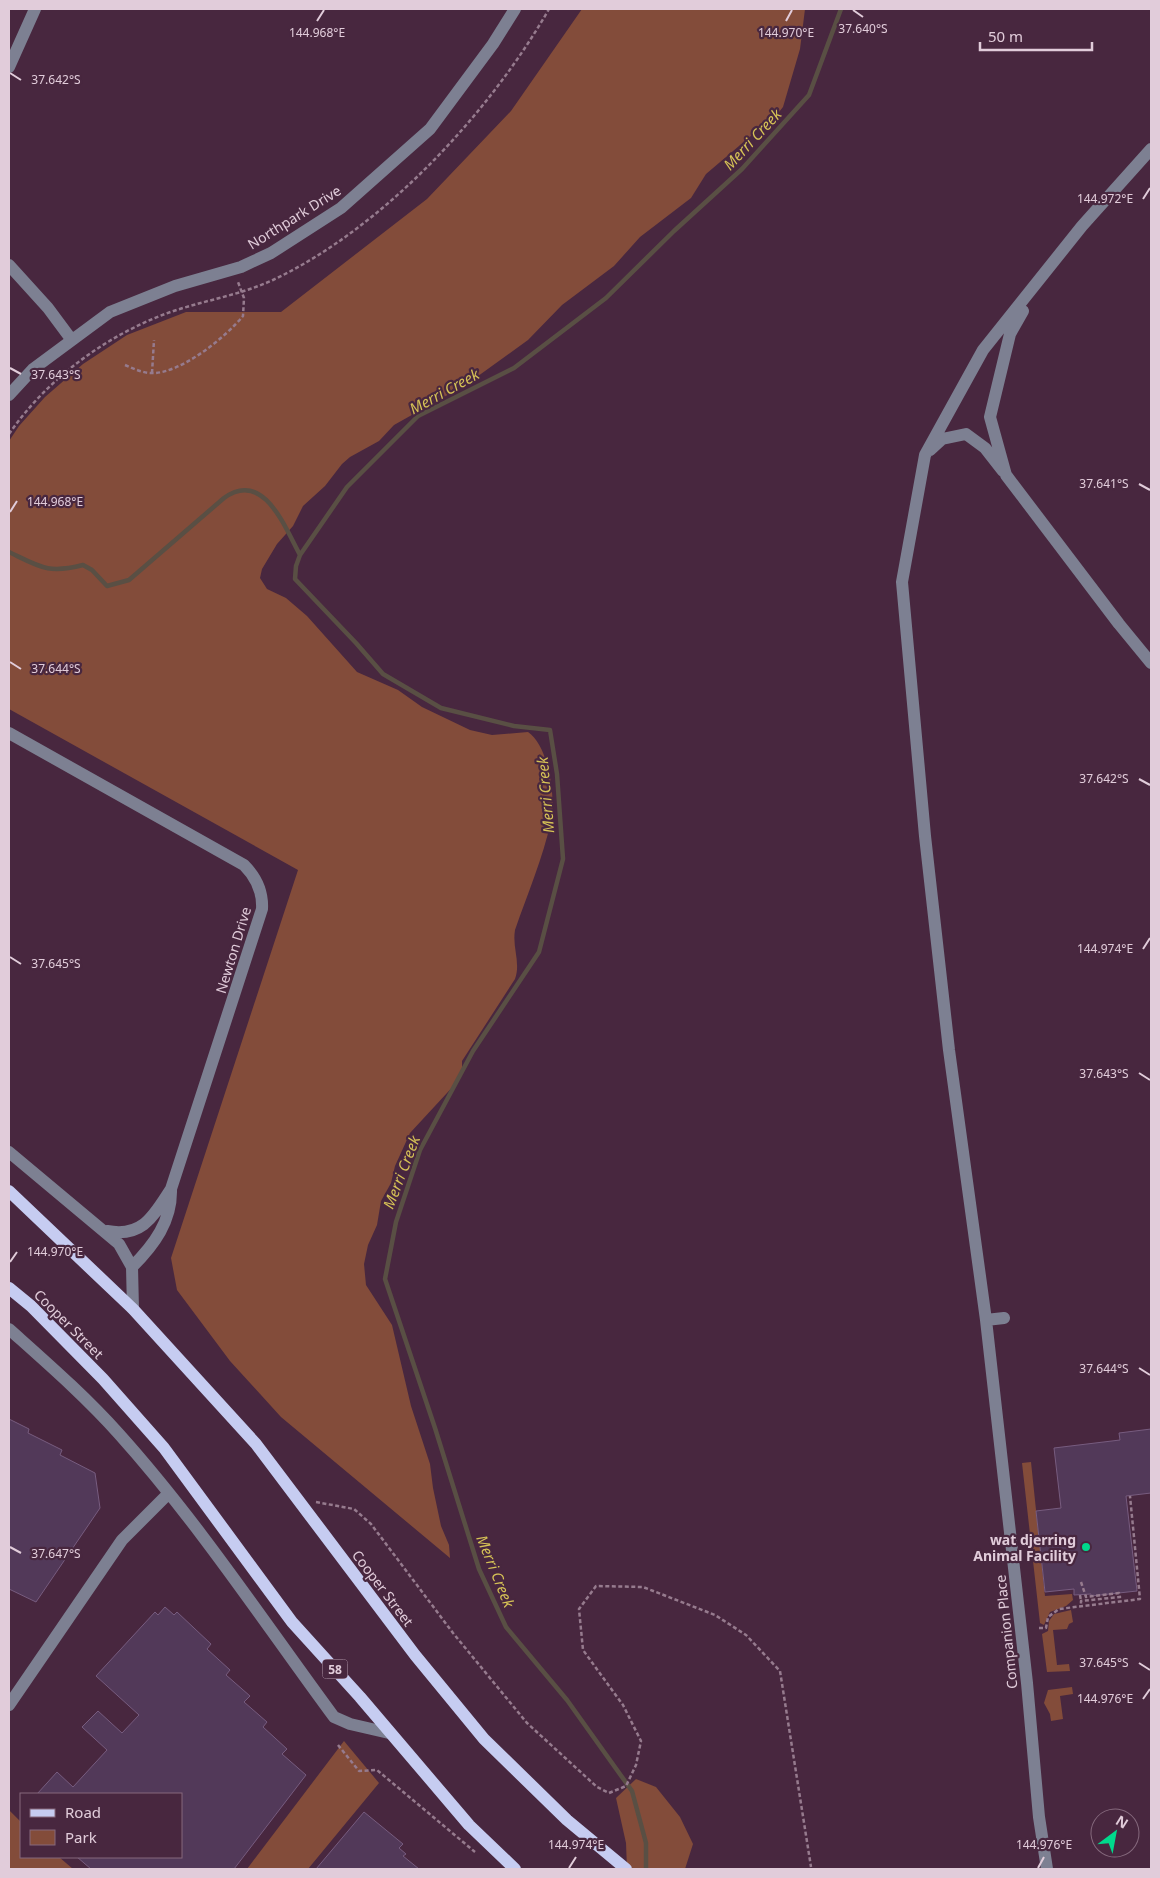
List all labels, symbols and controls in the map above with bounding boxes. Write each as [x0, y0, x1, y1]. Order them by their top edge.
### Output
text: 37.640°S [838, 20, 888, 37]
scale bar [980, 20, 1092, 52]
text: 144.968°E [289, 24, 345, 41]
text: 144.970°E [758, 24, 814, 41]
text: 50 m [988, 26, 1023, 46]
text: 37.642°S [31, 71, 81, 88]
water label: Merri Creek [719, 104, 786, 174]
street label: Northpark Drive [244, 181, 344, 253]
text: 144.972°E [1077, 190, 1133, 207]
water label: Merri Creek [406, 363, 483, 418]
text: 37.643°S [31, 366, 81, 383]
text: 37.641°S [1079, 475, 1129, 492]
text: 144.968°E [27, 493, 83, 510]
text: 37.644°S [31, 660, 81, 677]
water label: Merri Creek [532, 755, 558, 834]
text: 37.642°S [1079, 770, 1129, 787]
street label: Newton Drive [211, 904, 255, 996]
text: 144.974°E [1077, 940, 1133, 957]
text: 37.645°S [31, 955, 81, 972]
text: 37.643°S [1079, 1065, 1129, 1082]
water label: Merri Creek [378, 1132, 424, 1211]
text: 144.970°E [27, 1243, 83, 1260]
street label: Cooper Street [30, 1285, 108, 1363]
text: 37.644°S [1079, 1360, 1129, 1377]
place label: wat djerring Animal Facility [973, 1530, 1076, 1565]
water label: Merri Creek [472, 1532, 520, 1611]
marker: wat djerring Animal Facility [1080, 1541, 1092, 1553]
text: 37.647°S [31, 1545, 81, 1562]
street label: Cooper Street [348, 1546, 418, 1630]
street label: Companion Place [991, 1574, 1021, 1690]
text: 37.645°S [1079, 1654, 1129, 1671]
road number: 58 [322, 1660, 348, 1678]
text: 144.976°E [1077, 1690, 1133, 1707]
legend [20, 1793, 182, 1858]
text: Road [65, 1802, 101, 1822]
north arrow [1090, 1808, 1140, 1858]
text: N [1112, 1810, 1132, 1833]
text: Park [65, 1827, 97, 1847]
text: 144.974°E [548, 1836, 604, 1853]
text: 144.976°E [1016, 1836, 1072, 1853]

